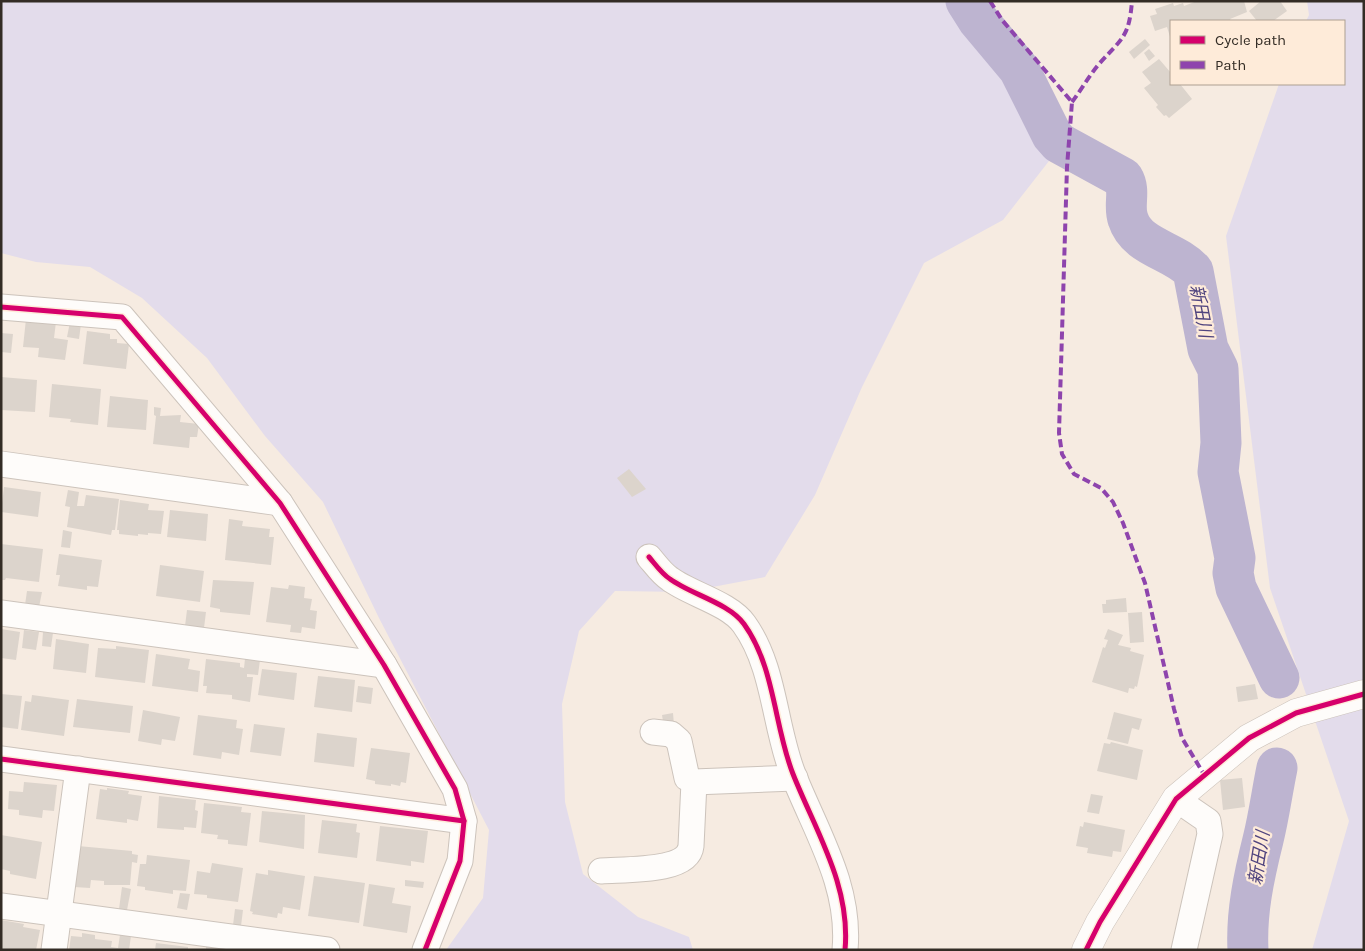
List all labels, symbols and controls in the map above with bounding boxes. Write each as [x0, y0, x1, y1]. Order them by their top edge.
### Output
legend [1170, 20, 1345, 85]
text: Cycle path [1215, 31, 1286, 49]
text: Path [1215, 56, 1246, 74]
water label: 新田川 [1185, 282, 1217, 342]
water label: 新田川 [1244, 828, 1274, 886]

